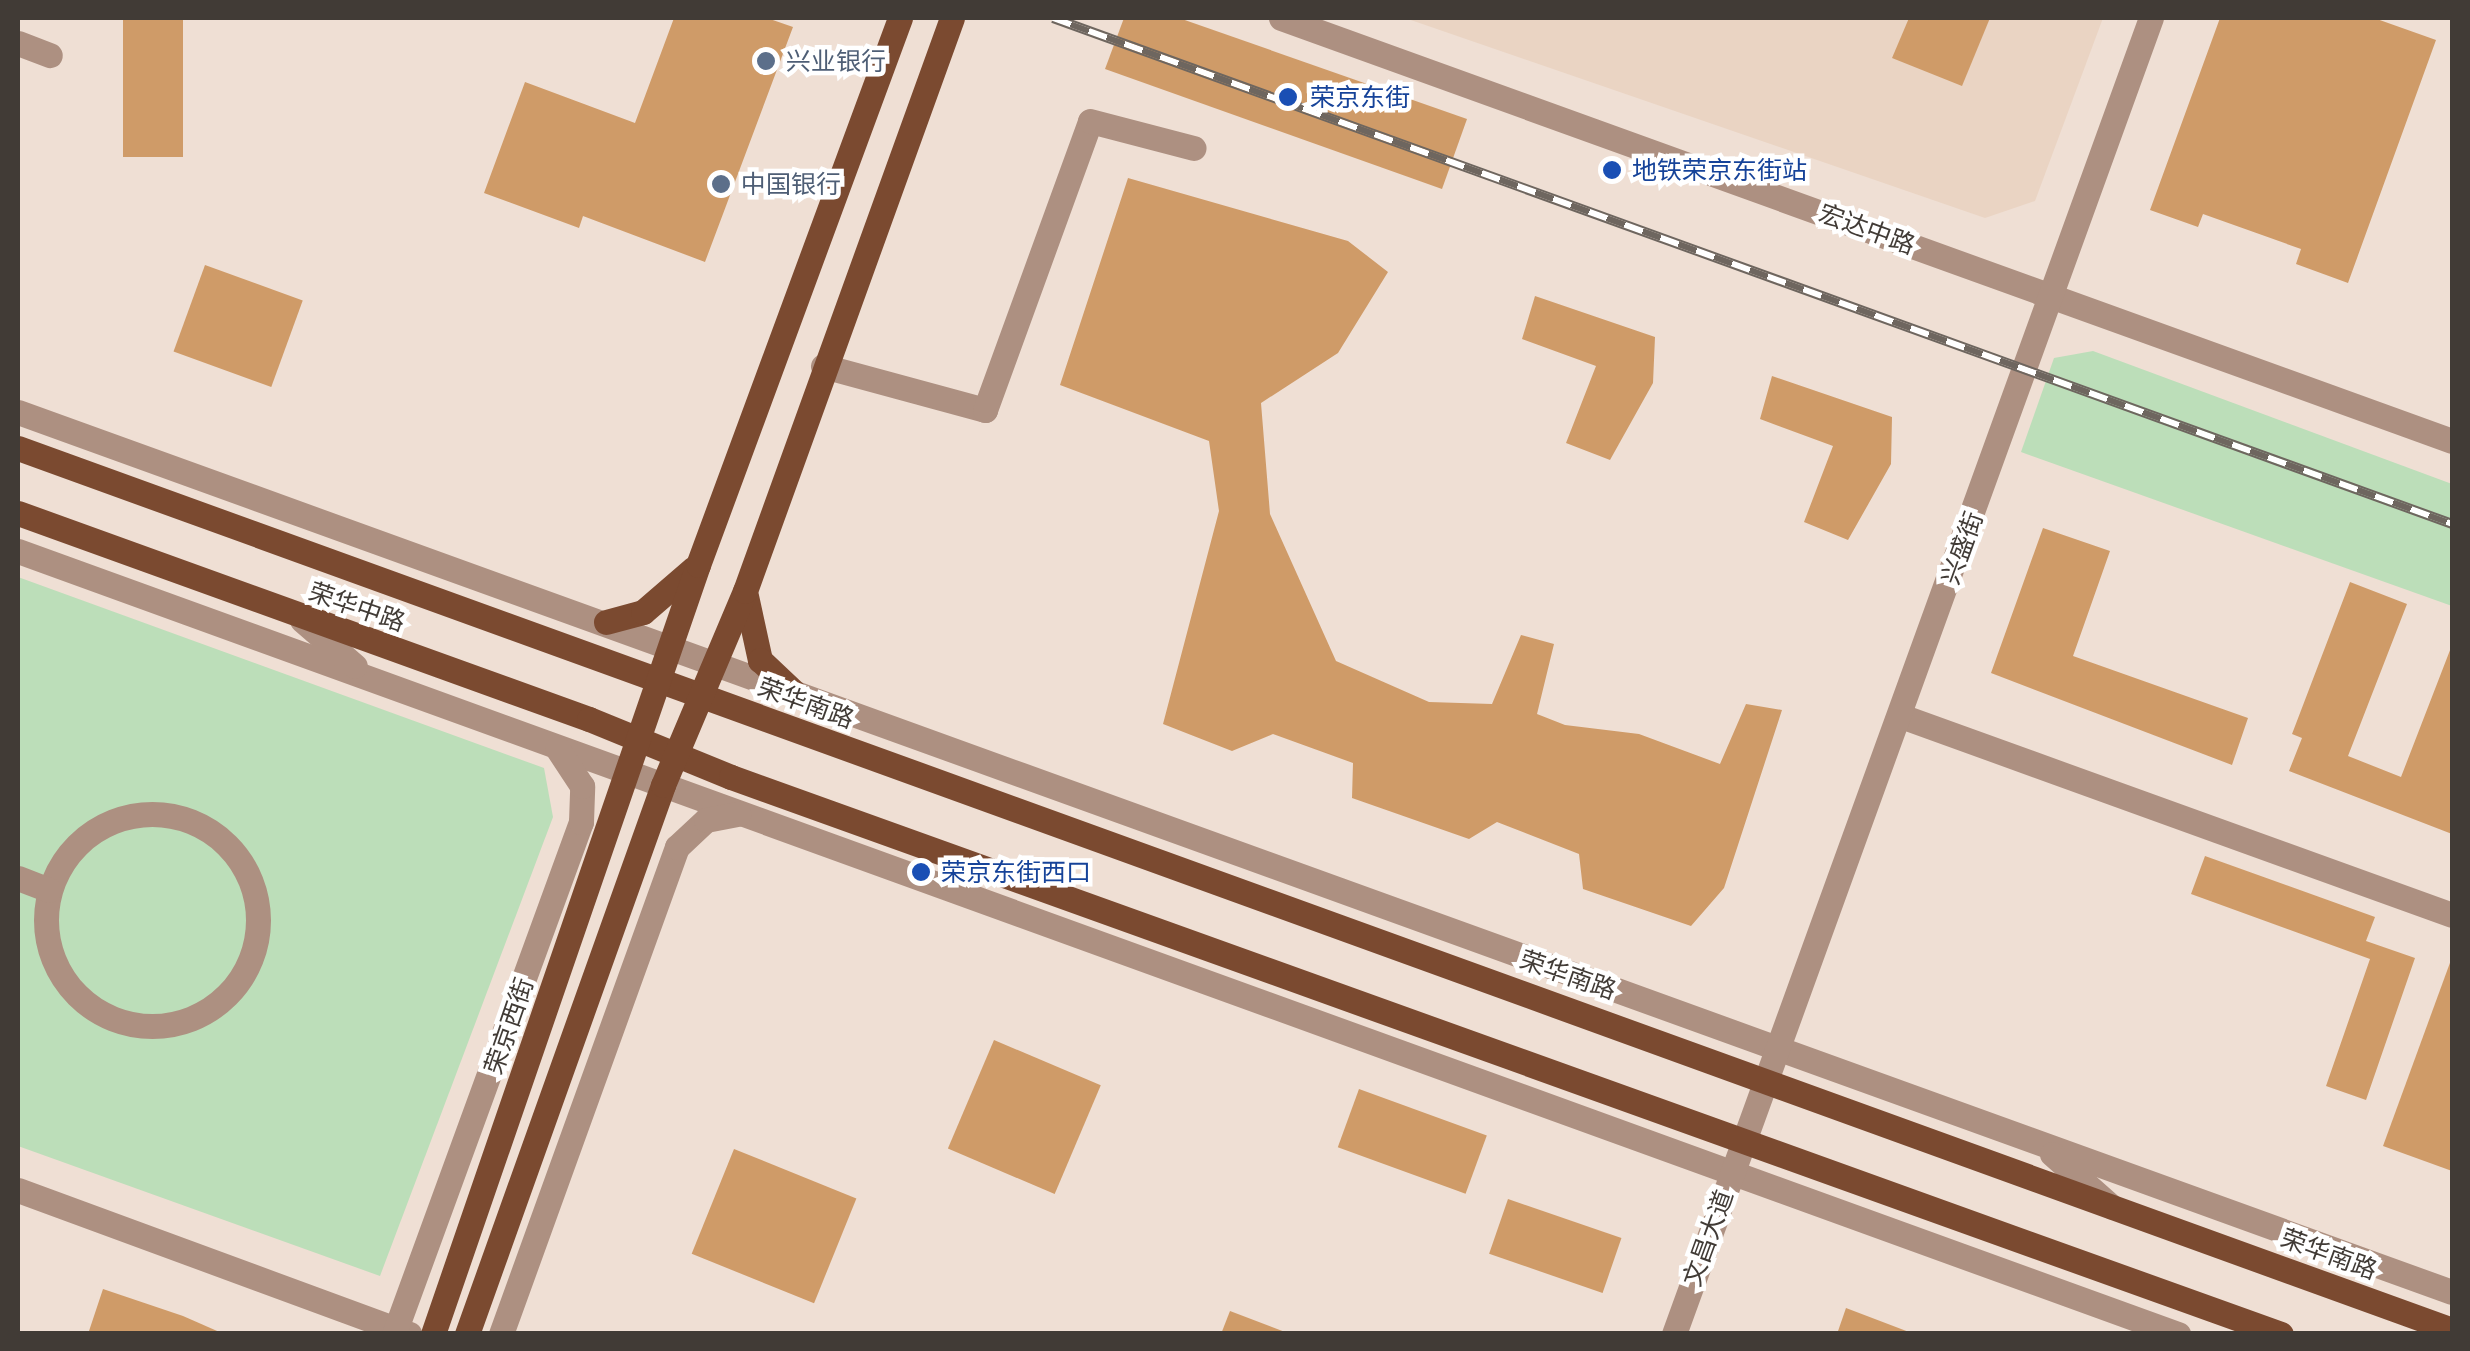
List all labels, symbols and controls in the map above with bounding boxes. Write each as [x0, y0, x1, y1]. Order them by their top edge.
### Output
place label: 兴业银行 [786, 46, 886, 76]
marker: 兴业银行 [755, 50, 777, 72]
place label: 荣京东街 [1310, 82, 1410, 112]
marker: 荣京东街 [1275, 84, 1301, 110]
place label: 地铁荣京东街站 [1632, 155, 1807, 185]
marker: 地铁荣京东街站 [1601, 159, 1623, 181]
place label: 中国银行 [741, 169, 841, 199]
marker: 中国银行 [710, 173, 732, 195]
street label: 宏达中路 [1815, 198, 1919, 260]
street label: 兴盛街 [1935, 508, 1989, 588]
street label: 荣华中路 [305, 577, 409, 637]
street label: 荣华南路 [754, 672, 858, 734]
place label: 荣京东街西口 [941, 857, 1091, 887]
marker: 荣京东街西口 [910, 861, 932, 883]
street label: 荣华南路 [1516, 945, 1620, 1005]
street label: 荣京西街 [479, 974, 539, 1078]
street label: 文昌大道 [1677, 1186, 1739, 1290]
street label: 荣华南路 [2277, 1223, 2381, 1285]

